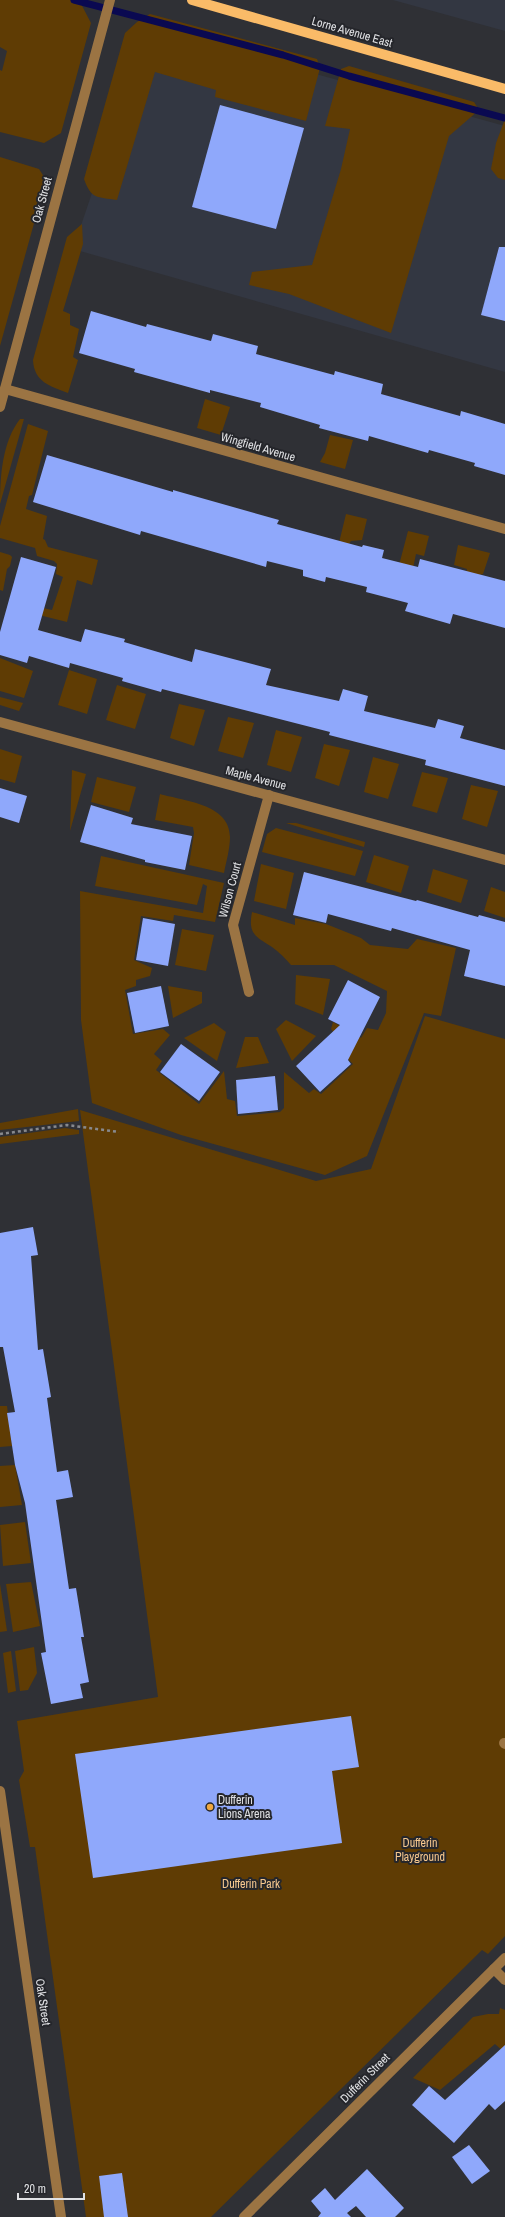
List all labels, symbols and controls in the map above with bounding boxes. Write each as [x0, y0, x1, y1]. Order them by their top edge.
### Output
street label: Lorne Avenue East [310, 13, 394, 51]
street label: Oak Street [28, 175, 56, 225]
street label: Wingfield Avenue [219, 429, 297, 465]
street label: Maple Avenue [224, 762, 288, 794]
street label: Wilson Court [215, 860, 245, 920]
place label: Dufferin Lions Arena [218, 1792, 271, 1822]
marker: Dufferin Lions Arena [205, 1802, 215, 1812]
park label: Dufferin Playground [395, 1835, 445, 1865]
park label: Dufferin Park [222, 1876, 280, 1892]
street label: Oak Street [32, 1978, 54, 2027]
street label: Dufferin Street [337, 2050, 393, 2106]
scale bar [18, 2175, 84, 2201]
text: 20 m [24, 2181, 46, 2197]

